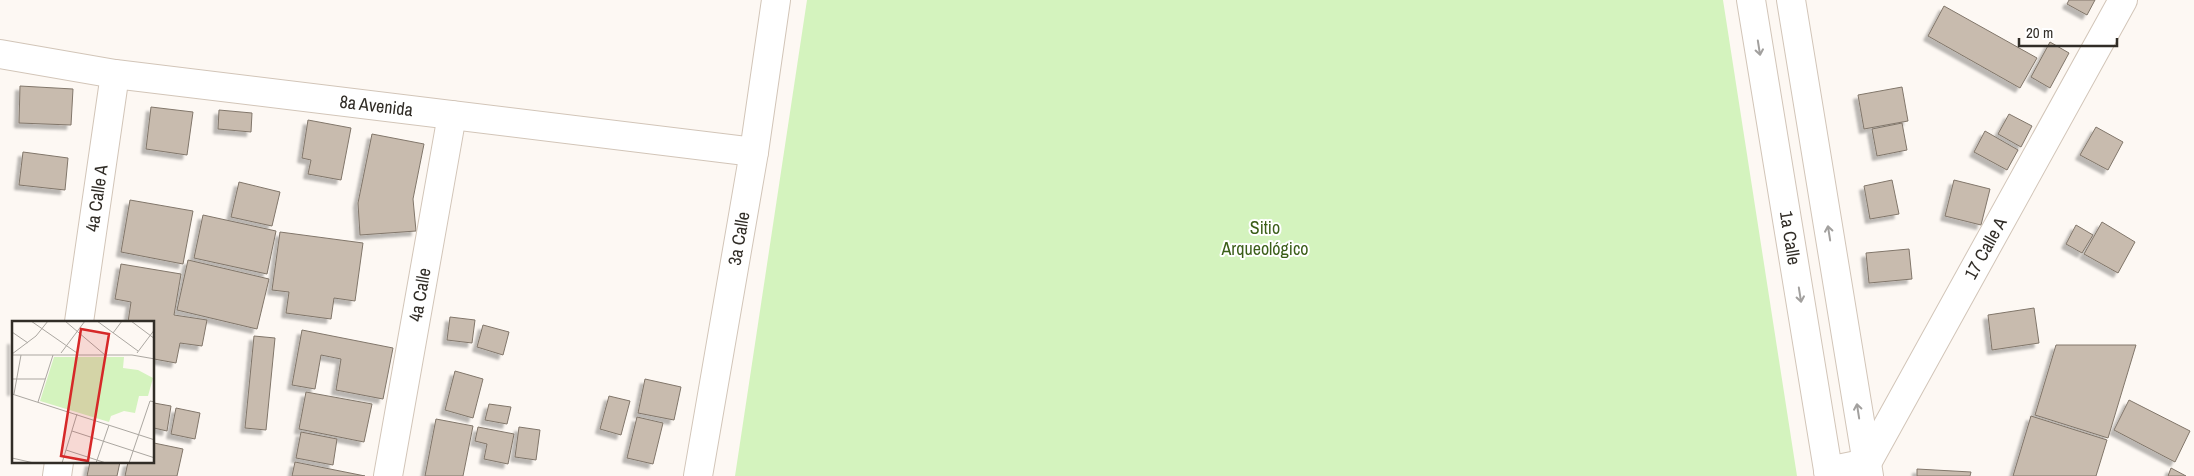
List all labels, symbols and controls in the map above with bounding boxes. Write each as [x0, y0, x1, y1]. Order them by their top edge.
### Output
scale bar [2019, 15, 2116, 47]
text: 20 m [2026, 22, 2053, 43]
one-way arrow [1755, 40, 1765, 56]
street label: 8a Avenida [338, 89, 414, 122]
street label: 4a Calle A [79, 163, 114, 233]
street label: 1a Calle [1774, 209, 1807, 267]
street label: 3a Calle [722, 210, 755, 267]
street label: 17 Calle A [1958, 213, 2013, 284]
park label: Sitio Arqueológico [1221, 215, 1308, 261]
one-way arrow [1824, 225, 1834, 241]
street label: 4a Calle [403, 266, 437, 324]
one-way arrow [1795, 286, 1805, 302]
inset map [12, 321, 155, 464]
one-way arrow [1853, 403, 1863, 419]

